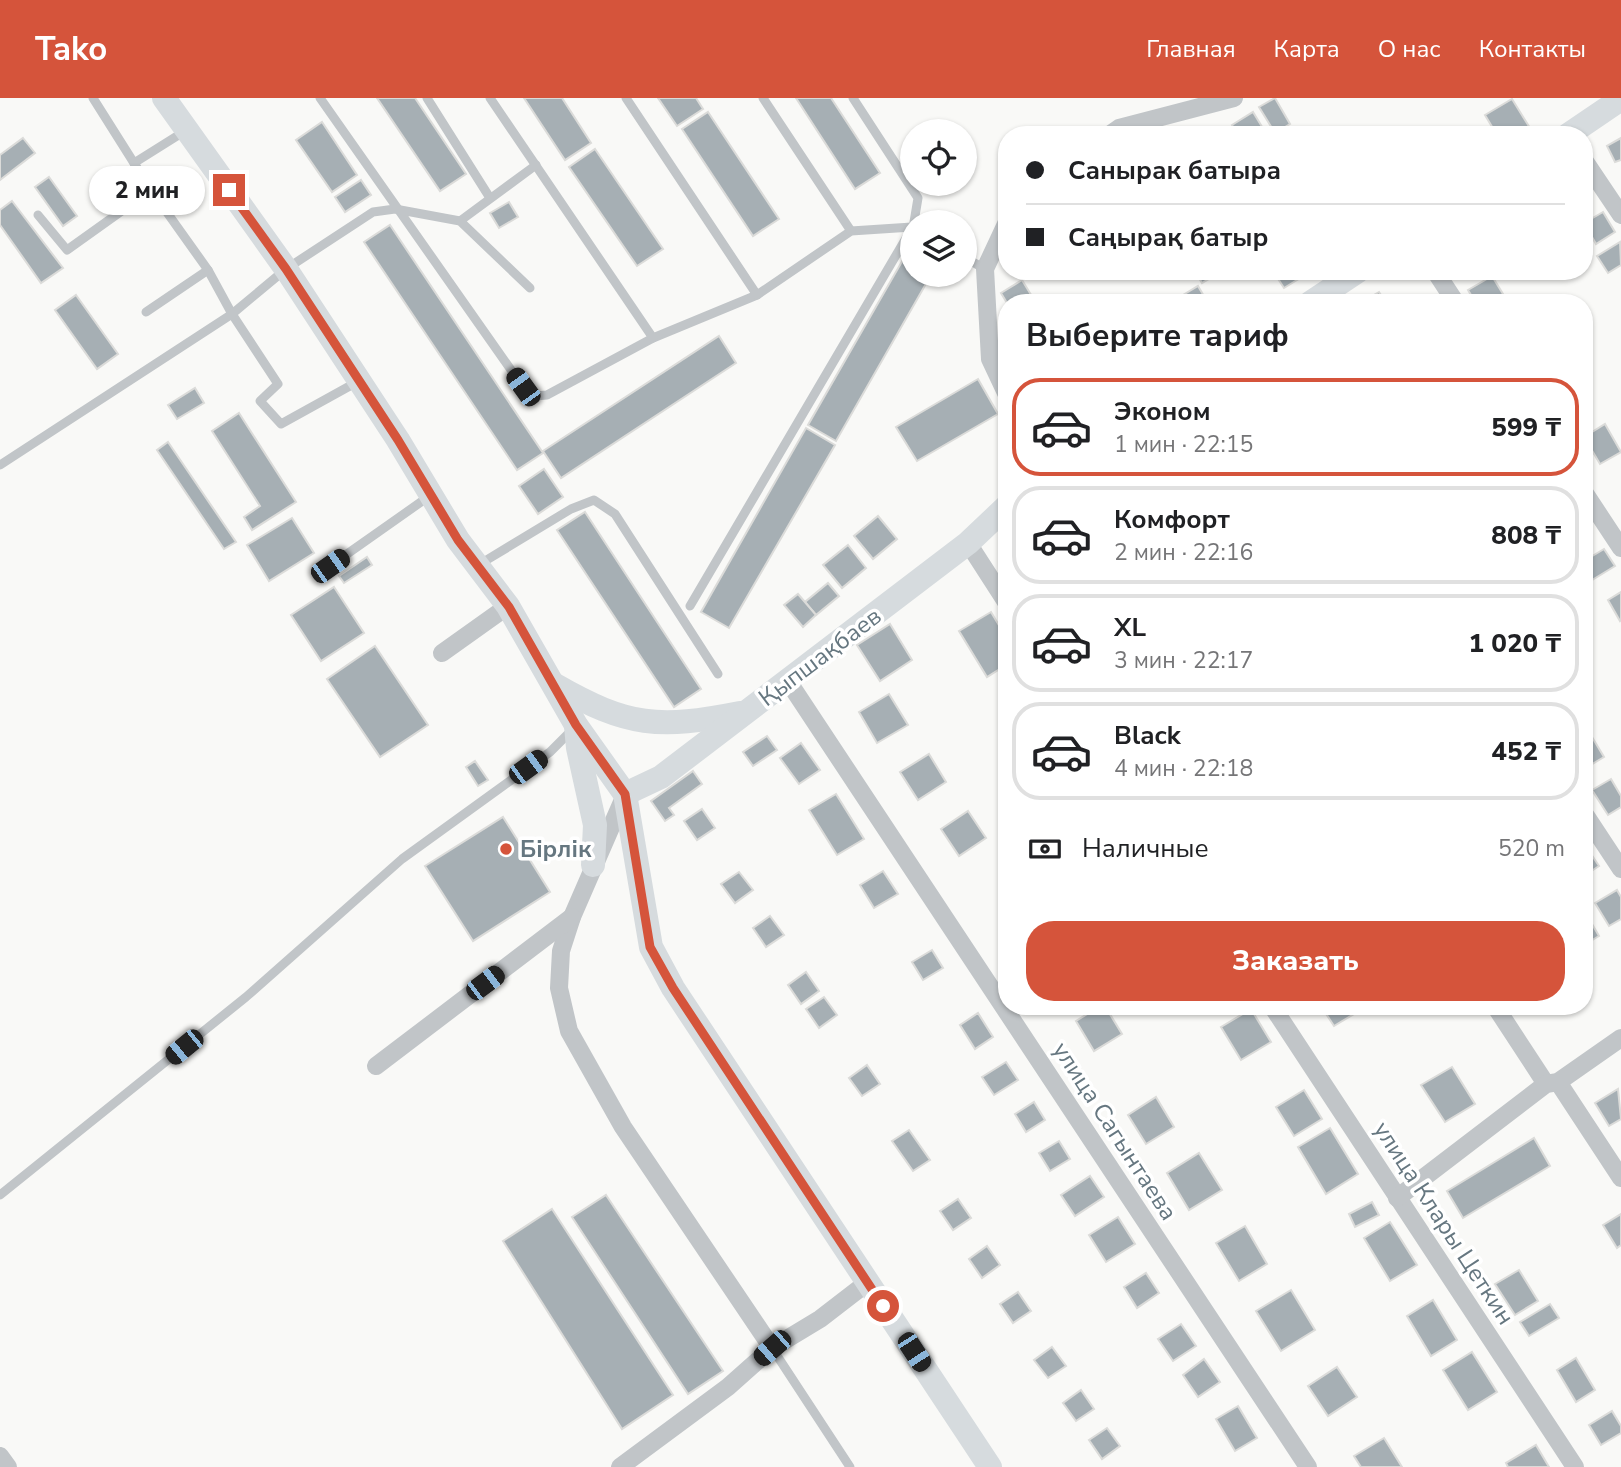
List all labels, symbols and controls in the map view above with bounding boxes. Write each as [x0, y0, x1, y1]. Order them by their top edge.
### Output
text: Tako [35, 27, 107, 72]
text: Главная [1146, 33, 1236, 65]
text: Карта [1274, 33, 1340, 65]
text: О нас [1378, 33, 1441, 65]
text: Контакты [1479, 33, 1586, 65]
map controls [900, 119, 977, 287]
button: locate [900, 119, 977, 196]
text: Санырак батыра [1068, 153, 1281, 188]
callout: 2 мин [89, 166, 204, 214]
route end [213, 174, 245, 206]
text: 2 мин [115, 175, 179, 206]
button: layers [900, 210, 977, 287]
text: Саңырақ батыр [1068, 220, 1268, 255]
text: Выберите тариф [1026, 314, 1289, 357]
car [503, 364, 544, 410]
text: Эконом [1114, 394, 1211, 429]
icon: car [1030, 396, 1093, 459]
text: 599 ₸ [1491, 410, 1561, 445]
text: 1 мин · 22:15 [1114, 429, 1253, 460]
text: Комфорт [1114, 502, 1230, 537]
icon: car [1030, 504, 1093, 567]
text: 808 ₸ [1491, 518, 1561, 553]
text: 2 мин · 22:16 [1114, 537, 1253, 568]
car [307, 545, 354, 587]
street label: Қыпшақбаев [752, 600, 888, 714]
text: XL [1114, 610, 1146, 645]
icon: car [1030, 612, 1093, 675]
text: 1 020 ₸ [1469, 626, 1561, 661]
text: 3 мин · 22:17 [1114, 645, 1253, 676]
text: Black [1114, 718, 1181, 753]
icon: car [1030, 720, 1093, 783]
text: 452 ₸ [1491, 734, 1561, 769]
car [505, 746, 552, 788]
text: 4 мин · 22:18 [1114, 753, 1253, 784]
icon: cash [1026, 830, 1064, 868]
text: Наличные [1082, 831, 1209, 866]
place label: Бірлік [520, 833, 592, 865]
text: 520 m [1498, 833, 1565, 864]
marker: Бірлік [498, 841, 514, 857]
button: Заказать [1026, 921, 1565, 1001]
car [462, 962, 509, 1004]
car [162, 1026, 207, 1068]
street label: улица Сагынтаева [1045, 1036, 1185, 1226]
street label: улица Клары Цеткин [1366, 1115, 1522, 1331]
route start [867, 1290, 899, 1322]
car [750, 1326, 795, 1370]
car [894, 1329, 935, 1375]

